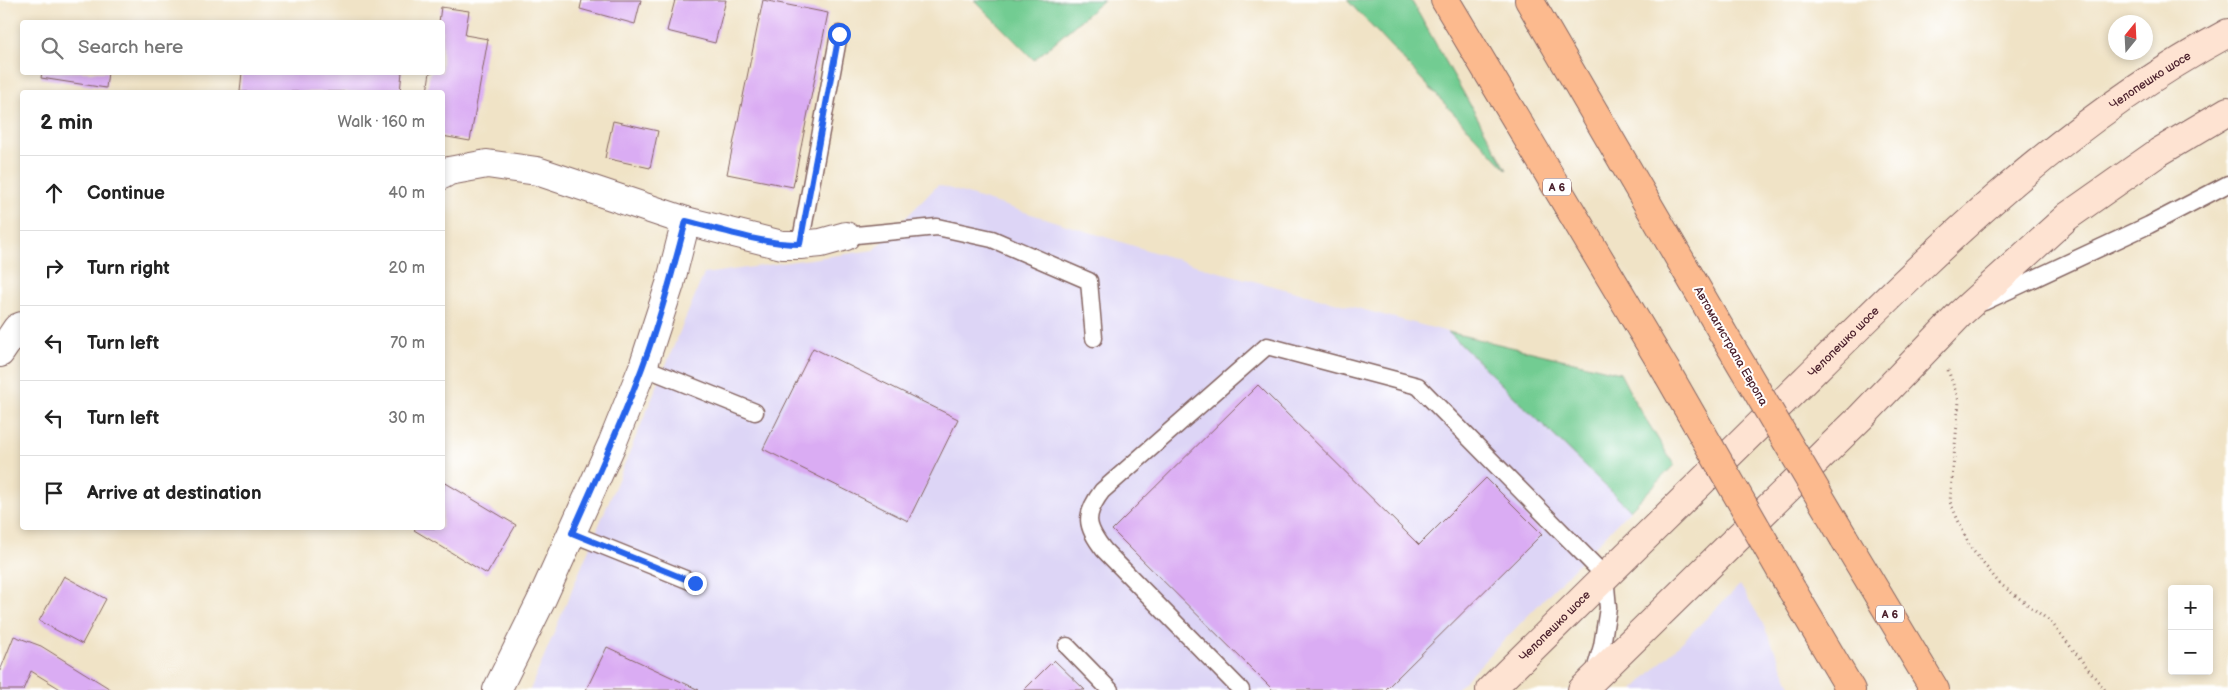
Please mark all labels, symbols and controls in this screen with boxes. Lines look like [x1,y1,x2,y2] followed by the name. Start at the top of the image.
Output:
[2108,15,2153,60] north arrow
[20,20,445,75] search box
[828,23,851,46] route start
[38,34,66,62] icon: search
[78,36,183,59] text: Search here
[2107,48,2194,113] street label: Челопешко шосе
[40,110,93,135] text: 2 min
[337,113,425,132] text: Walk · 160 m
[1543,178,1571,196] road number: A 6
[40,179,68,207] icon: ahead
[87,182,165,205] text: Continue
[388,184,425,203] text: 40 m
[40,254,68,282] icon: right
[87,257,170,280] text: Turn right
[389,259,425,278] text: 20 m
[1690,283,1771,409] street label: Автомагистрала Европа
[1805,304,1883,381] street label: Челопешко шосе
[40,329,68,357] icon: left
[87,332,159,355] text: Turn left
[390,334,425,353] text: 70 m
[40,404,68,432] icon: left
[87,407,159,430] text: Turn left
[388,409,425,428] text: 30 m
[40,479,68,507] icon: arrive
[87,482,262,505] text: Arrive at destination
[684,572,707,595] route end
[2168,585,2213,675] map controls
[2168,585,2213,630] button: +
[1516,588,1594,665] street label: Челопешко шосе
[1876,606,1904,622] road number: A 6
[2168,630,2213,675] button: −

